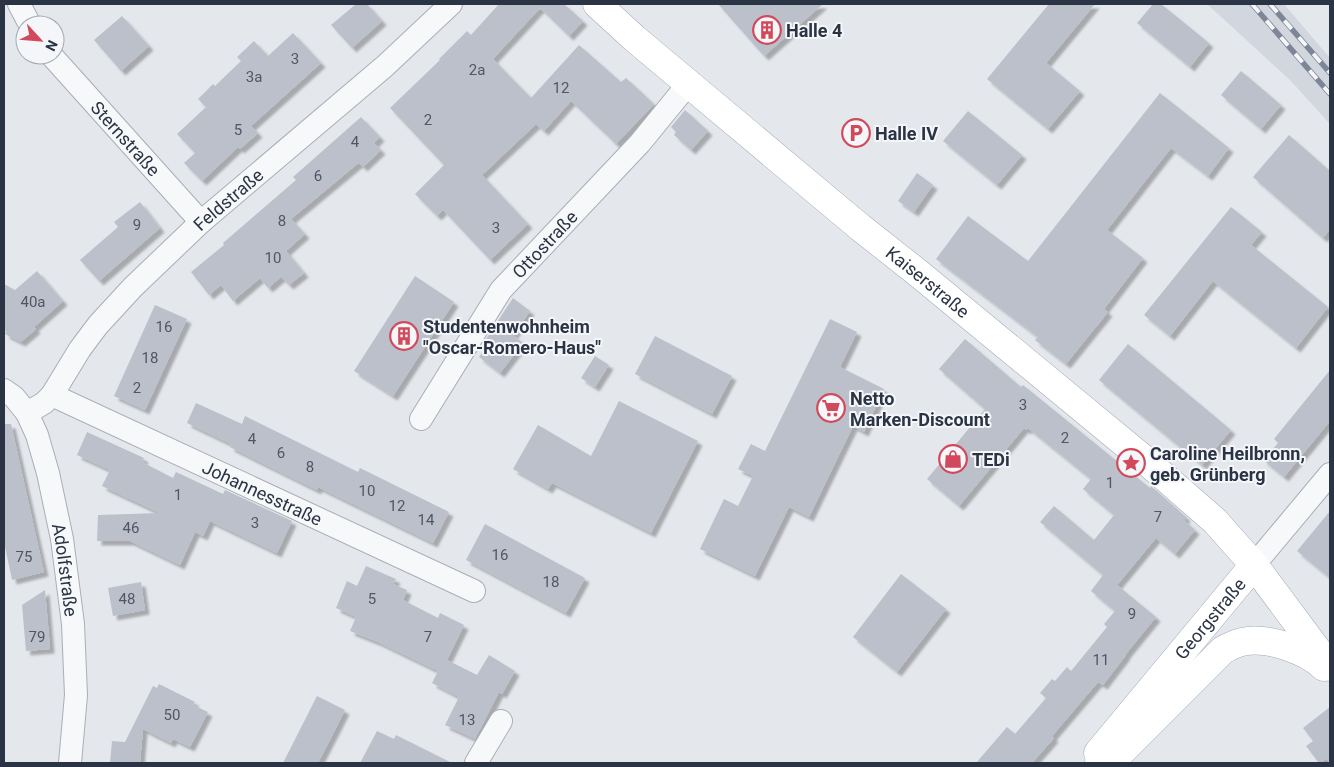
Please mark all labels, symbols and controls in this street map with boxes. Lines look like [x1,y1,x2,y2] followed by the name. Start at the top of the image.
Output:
[15,15,65,65] north arrow
[752,15,782,45] building icon: Halle 4
[786,20,842,41] place label: Halle 4
[42,38,61,54] text: N
[291,50,299,68] house number: 3
[469,61,485,79] house number: 2a
[246,68,262,86] house number: 3a
[553,79,569,97] house number: 12
[87,97,165,180] street label: Sternstraße
[424,111,432,129] house number: 2
[841,118,871,148] parking icon: Halle IV
[234,121,242,139] house number: 5
[875,123,938,144] place label: Halle IV
[351,133,360,151] house number: 4
[189,164,267,234] street label: Feldstraße
[314,167,322,185] house number: 6
[508,206,581,282] street label: Ottostraße
[278,212,286,230] house number: 8
[133,216,141,234] house number: 9
[492,219,500,237] house number: 3
[882,241,974,322] street label: Kaiserstraße
[265,249,281,267] house number: 10
[20,293,46,311] house number: 40a
[423,316,601,358] place label: Studentenwohnheim "Oscar-Romero-Haus"
[156,318,172,336] house number: 16
[389,321,419,351] building icon: Studentenwohnheim "Oscar-Romero-Haus"
[142,349,158,367] house number: 18
[133,379,141,397] house number: 2
[850,388,990,430] place label: Netto Marken-Discount
[816,393,846,423] supermarket icon: Netto Marken-Discount
[1019,396,1027,414] house number: 3
[1061,429,1069,447] house number: 2
[248,430,257,448] house number: 4
[1150,443,1305,485] place label: Caroline Heilbronn, geb. Grünberg
[277,444,285,462] house number: 6
[938,444,968,474] shop icon: TEDi
[1116,448,1146,478] place icon: Caroline Heilbronn, geb. Grünberg
[972,449,1010,470] place label: TEDi
[199,456,326,530] street label: Johannesstraße
[306,458,314,476] house number: 8
[1106,474,1114,492] house number: 1
[359,482,375,500] house number: 10
[174,486,182,504] house number: 1
[389,497,405,515] house number: 12
[1154,508,1162,526] house number: 7
[418,511,435,529] house number: 14
[251,514,259,532] house number: 3
[123,519,139,537] house number: 46
[48,521,82,618] street label: Adolfstraße
[492,546,508,564] house number: 16
[16,548,32,566] house number: 75
[543,573,559,591] house number: 18
[1170,573,1249,663] street label: Georgstraße
[119,590,135,608] house number: 48
[368,590,376,608] house number: 5
[1128,605,1136,623] house number: 9
[29,628,45,646] house number: 79
[424,628,432,646] house number: 7
[1093,651,1109,669] house number: 11
[164,706,180,724] house number: 50
[459,711,475,729] house number: 13

